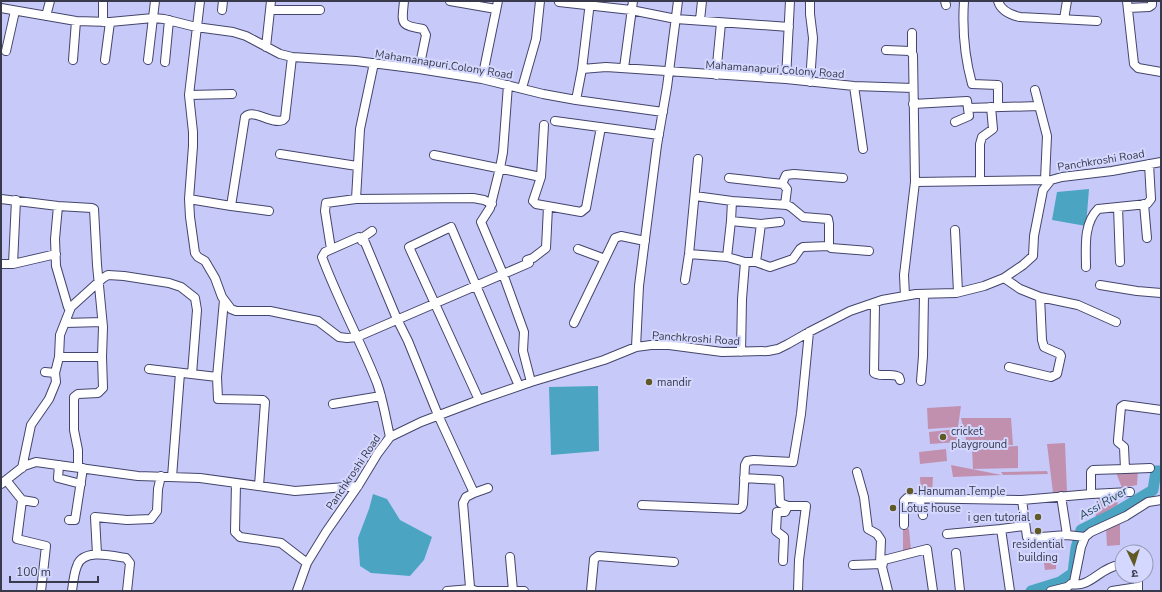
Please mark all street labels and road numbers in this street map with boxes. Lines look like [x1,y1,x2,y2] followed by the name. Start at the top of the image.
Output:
[374,46,514,83] street label: Mahamanapuri Colony Road
[705,57,845,82] street label: Mahamanapuri Colony Road
[1056,146,1146,175] street label: Panchkroshi Road
[651,328,740,349] street label: Panchkroshi Road
[323,432,384,513] street label: Panchkroshi Road

